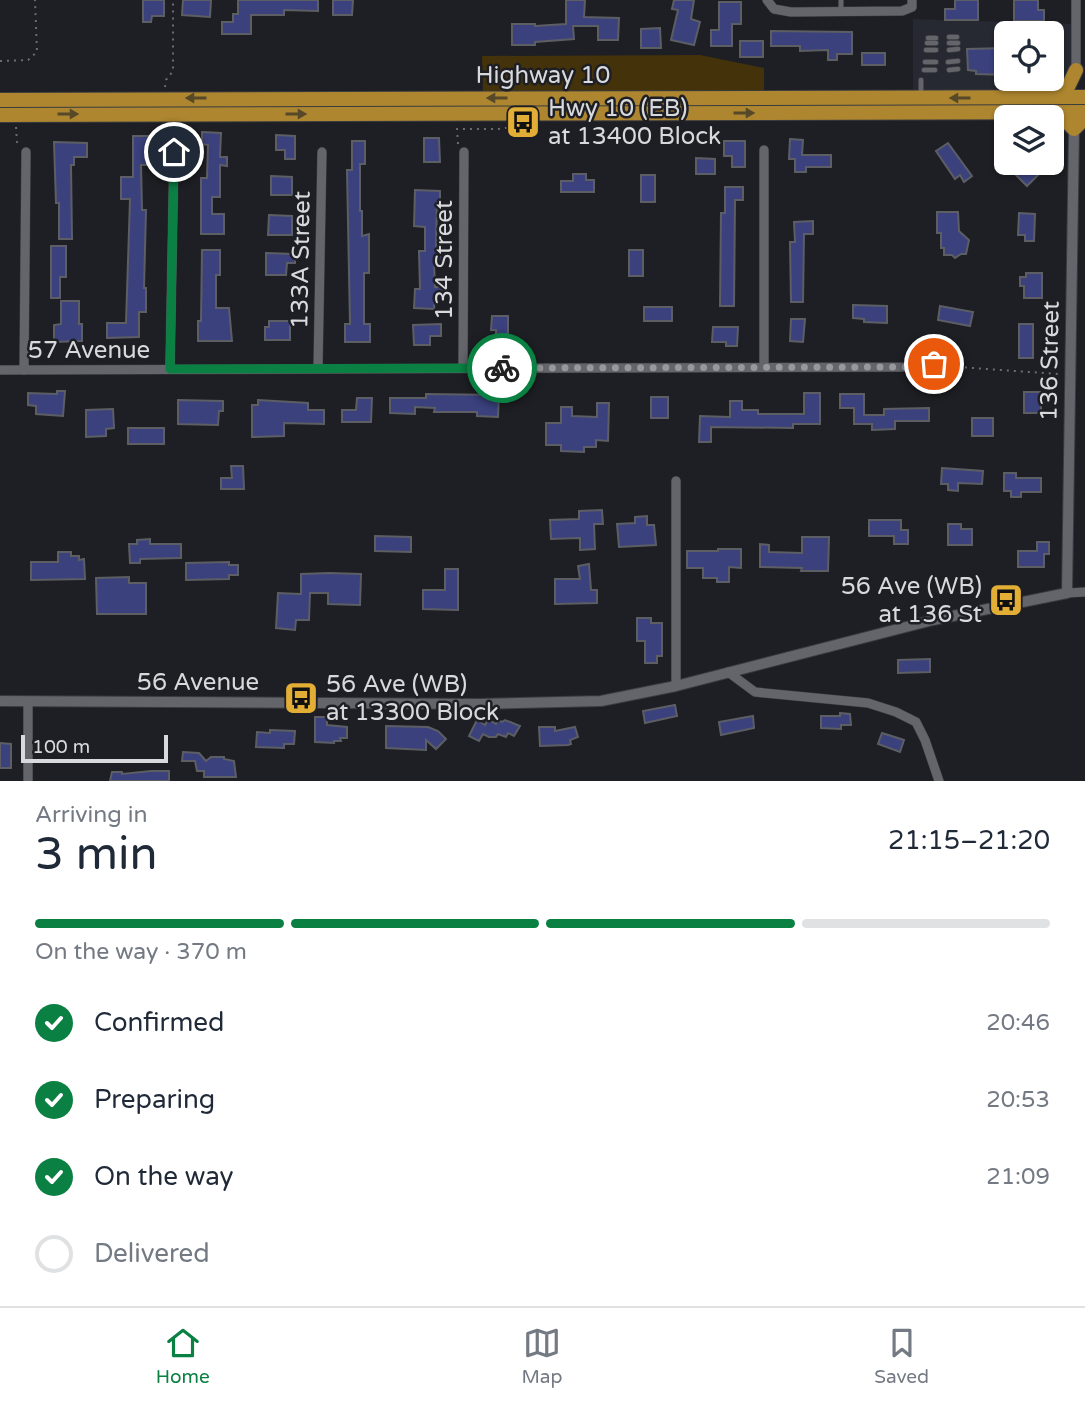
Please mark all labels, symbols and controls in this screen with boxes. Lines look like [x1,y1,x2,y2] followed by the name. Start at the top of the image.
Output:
[994,21,1064,175] map controls
[994,21,1064,91] button: locate
[476,61,610,90] street label: Highway 10
[185,92,207,104] one-way arrow
[486,92,508,104] one-way arrow
[949,92,971,104] one-way arrow
[548,94,721,151] place label: Hwy 10 (EB) at 13400 Block
[504,103,542,141] bus stop icon: Hwy 10 (EB) at 13400 Block
[994,105,1064,175] button: layers
[733,107,755,119] one-way arrow
[285,108,307,120] one-way arrow
[57,109,79,120] one-way arrow
[144,122,204,182] pin
[155,133,193,171] icon: home
[285,191,317,329] street label: 133A Street
[430,200,459,320] street label: 134 Street
[1034,301,1066,421] street label: 136 Street
[467,333,537,403] courier
[904,334,964,394] pin
[28,336,150,365] street label: 57 Avenue
[915,345,953,383] icon: bag
[483,349,521,387] icon: bike
[841,572,982,629] place label: 56 Ave (WB) at 136 St
[987,581,1025,619] bus stop icon: 56 Ave (WB) at 136 St
[137,668,259,697] street label: 56 Avenue
[326,670,499,727] place label: 56 Ave (WB) at 13300 Block
[282,679,320,717] bus stop icon: 56 Ave (WB) at 13300 Block
[21,732,168,764] scale bar
[32,736,90,758] text: 100 m
[35,801,148,829] text: Arriving in
[888,825,1050,856] text: 21:15–21:20
[35,827,158,882] text: 3 min
[35,938,247,966] text: On the way · 370 m
[35,1004,73,1042] icon: check
[94,1007,224,1038] text: Confirmed
[986,1009,1050,1037] text: 20:46
[35,1081,73,1119] icon: check
[94,1084,215,1115] text: Preparing
[986,1086,1050,1114] text: 20:53
[35,1158,73,1196] icon: check
[94,1161,234,1192] text: On the way
[986,1163,1050,1191] text: 21:09
[94,1238,210,1269] text: Delivered
[156,1324,210,1388] tab: Home
[521,1324,562,1388] tab: Map
[874,1324,929,1388] tab: Saved

